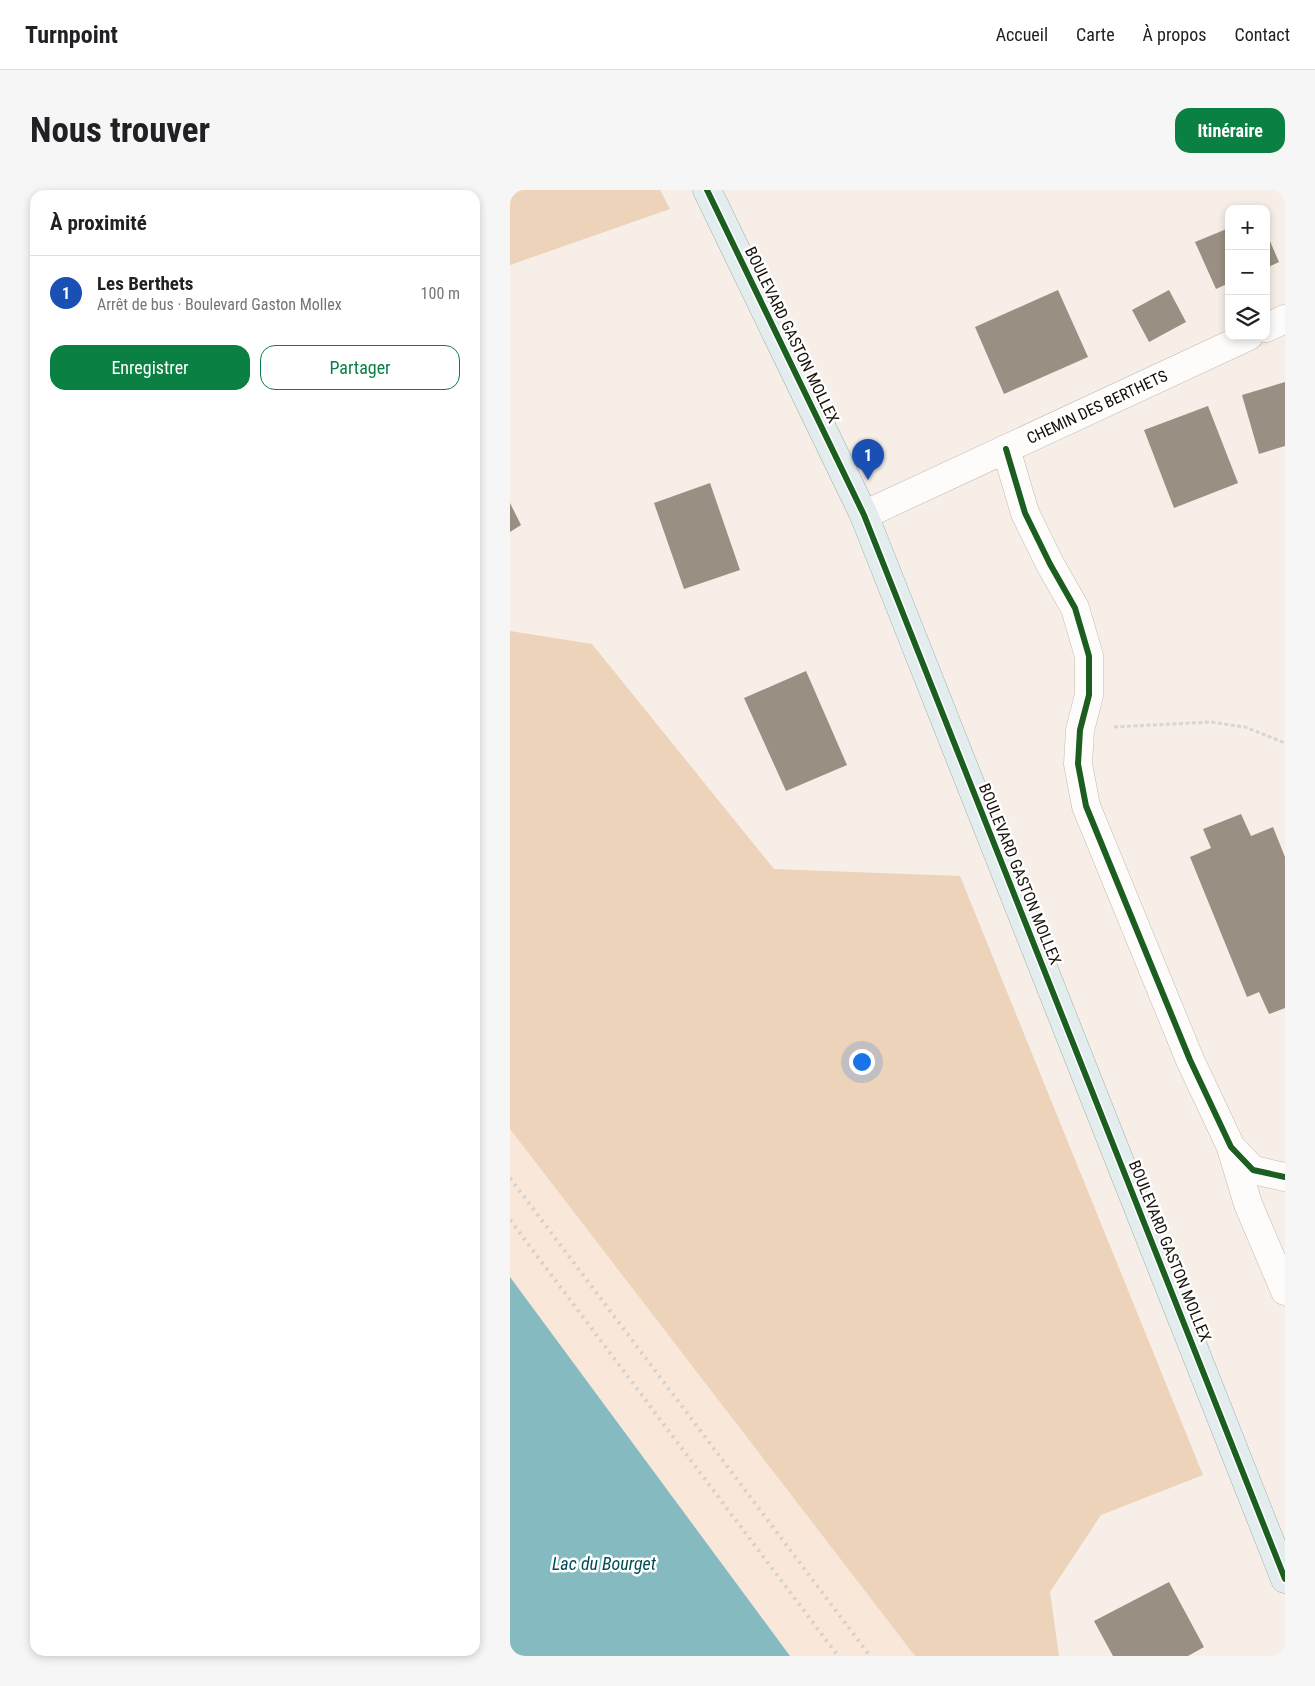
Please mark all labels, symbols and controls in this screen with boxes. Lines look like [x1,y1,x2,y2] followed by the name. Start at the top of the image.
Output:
[25,21,118,49] text: Turnpoint
[996,24,1048,45] text: Accueil
[1076,24,1115,45] text: Carte
[1143,24,1206,45] text: À propos
[1234,24,1290,45] text: Contact
[1175,108,1285,153] button: Itinéraire
[30,110,210,151] text: Nous trouver
[1225,205,1270,340] map controls
[1225,205,1270,250] button: +
[50,211,147,235] text: À proximité
[741,244,843,426] street label: BOULEVARD GASTON MOLLEX
[1225,250,1270,295] button: −
[97,272,193,295] text: Les Berthets
[62,284,70,303] text: 1
[421,284,460,303] text: 100 m
[97,295,342,314] text: Arrêt de bus · Boulevard Gaston Mollex
[1225,295,1270,340] button: layers
[50,345,250,390] button: Enregistrer
[260,345,460,390] button: Partager
[1024,366,1170,448] street label: CHEMIN DES BERTHETS
[852,439,884,480] pin: 1
[975,781,1065,968] street label: BOULEVARD GASTON MOLLEX
[849,1049,875,1075] your location
[1125,1158,1215,1345] street label: BOULEVARD GASTON MOLLEX
[552,1553,657,1574] water label: Lac du Bourget

